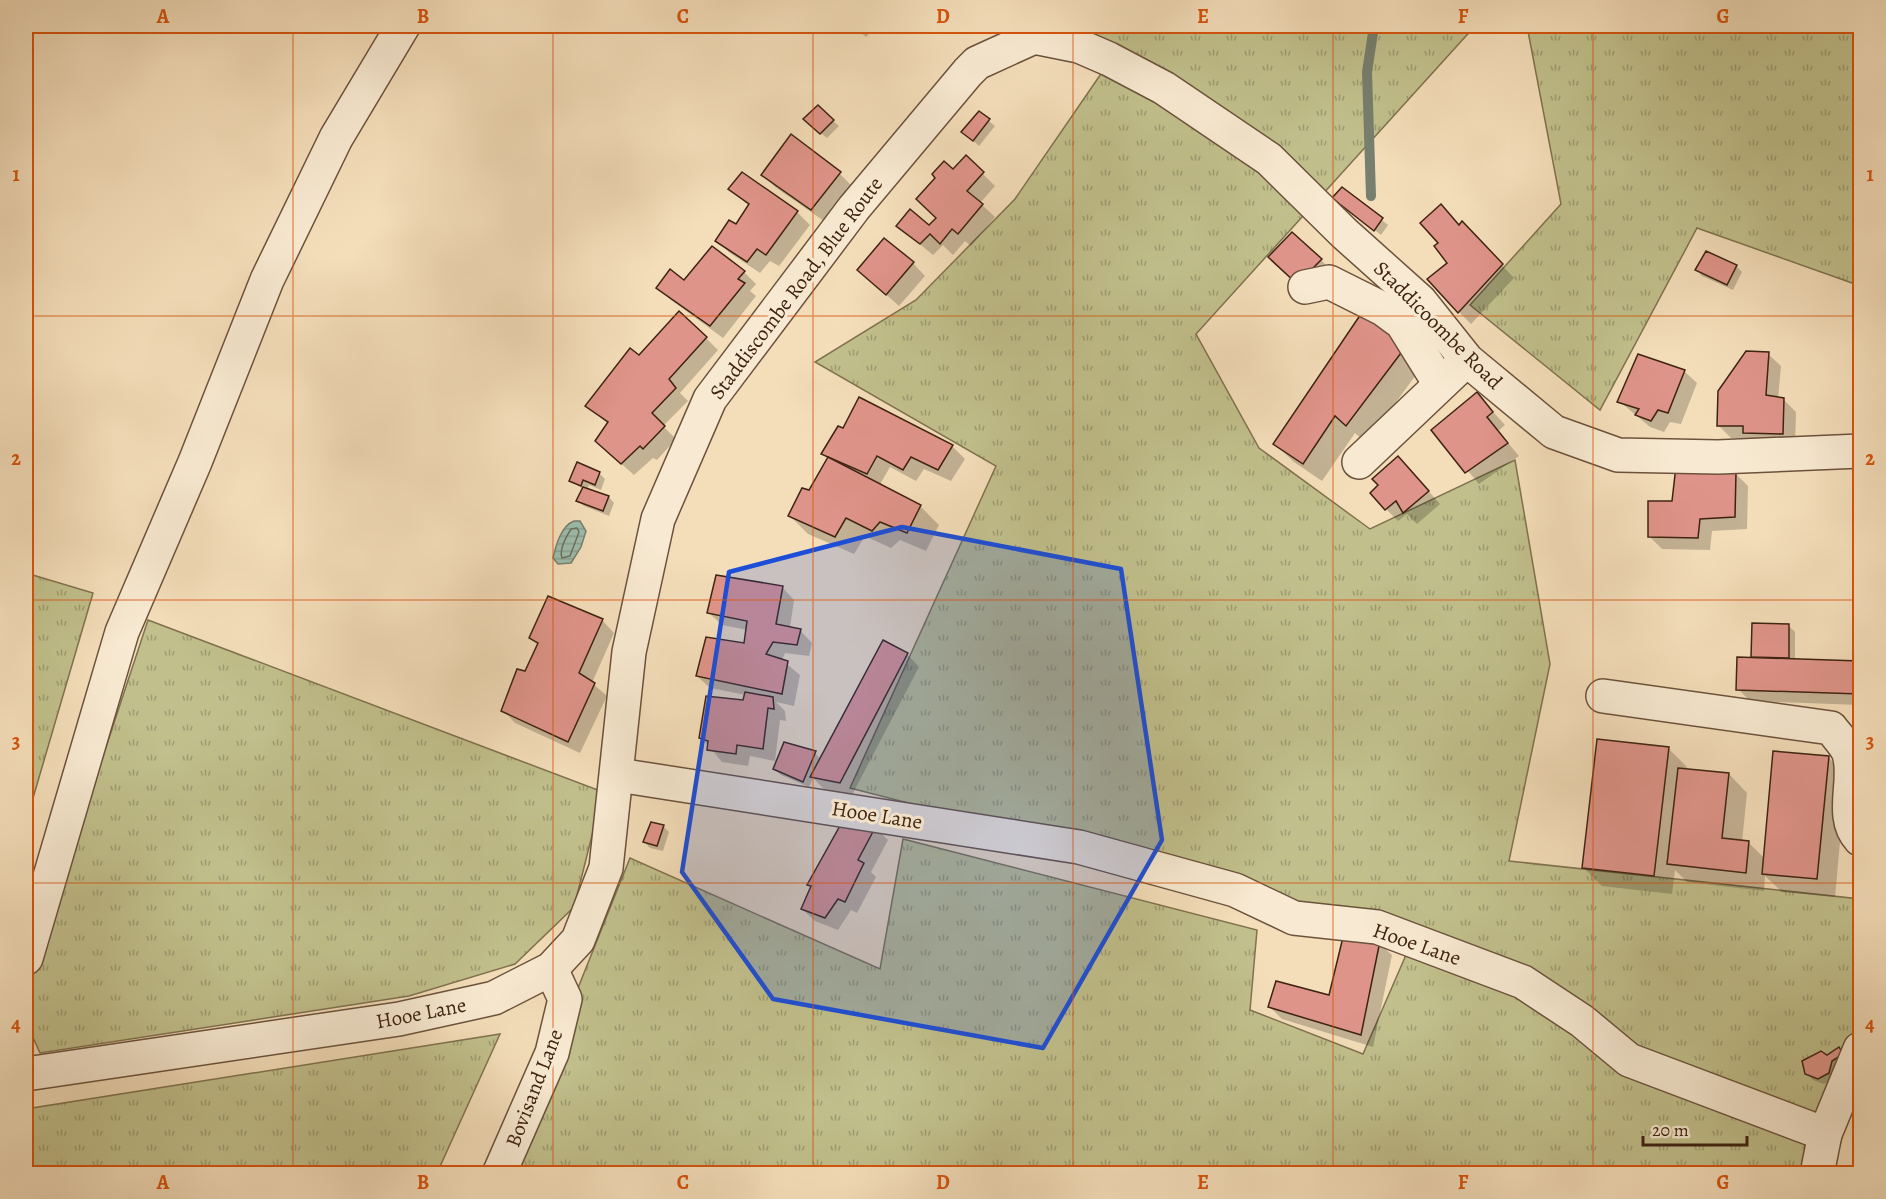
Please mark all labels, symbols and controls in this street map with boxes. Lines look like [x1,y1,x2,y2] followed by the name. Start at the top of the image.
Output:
[156,3,170,30] text: A
[417,3,429,30] text: B
[677,3,689,30] text: C
[936,3,950,30] text: D
[1197,3,1209,30] text: E
[1458,3,1469,30] text: F
[1716,3,1730,30] text: G
[12,161,20,188] text: 1
[1866,161,1874,188] text: 1
[703,171,889,405] street label: Staddiscombe Road, Blue Route
[1368,255,1509,396] street label: Staddicoombe Road
[11,445,21,472] text: 2
[1865,445,1875,472] text: 2
[12,728,20,755] text: 3
[1866,728,1874,755] text: 3
[830,794,924,836] street label: Hooe Lane
[1369,916,1465,972] street label: Hooe Lane
[374,991,468,1035] street label: Hooe Lane
[11,1011,21,1038] text: 4
[1865,1011,1875,1038] text: 4
[499,1025,569,1151] street label: Bovisand Lane
[1643,1109,1746,1147] scale bar
[1652,1118,1689,1142] text: 20 m
[156,1169,170,1196] text: A
[417,1169,429,1196] text: B
[677,1169,689,1196] text: C
[936,1169,950,1196] text: D
[1197,1169,1209,1196] text: E
[1458,1169,1469,1196] text: F
[1716,1169,1730,1196] text: G

